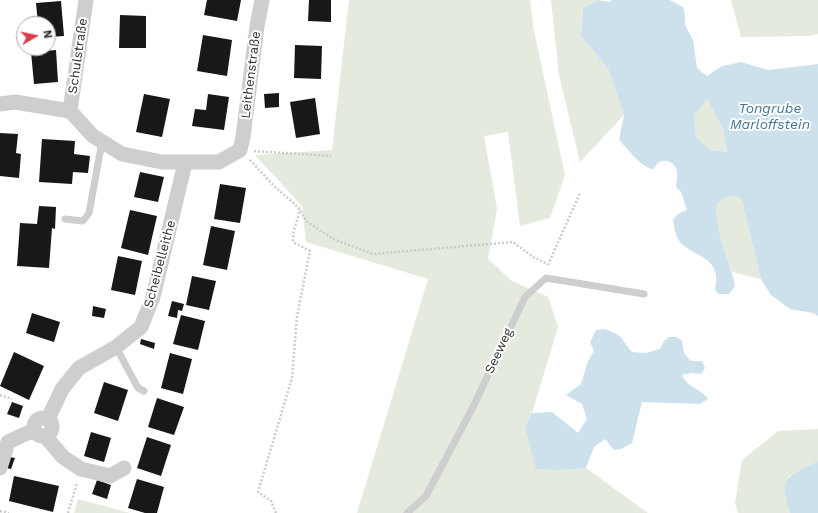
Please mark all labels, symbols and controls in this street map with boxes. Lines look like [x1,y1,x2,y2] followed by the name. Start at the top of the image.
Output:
[16,16,56,56] north arrow
[65,17,91,95] street label: Schulstraße
[40,29,54,39] text: N
[238,30,264,120] street label: Leithenstraße
[730,101,810,134] water label: Tongrube Marloffstein
[141,218,179,310] street label: Scheibelleithe
[482,326,516,376] street label: Seeweg

